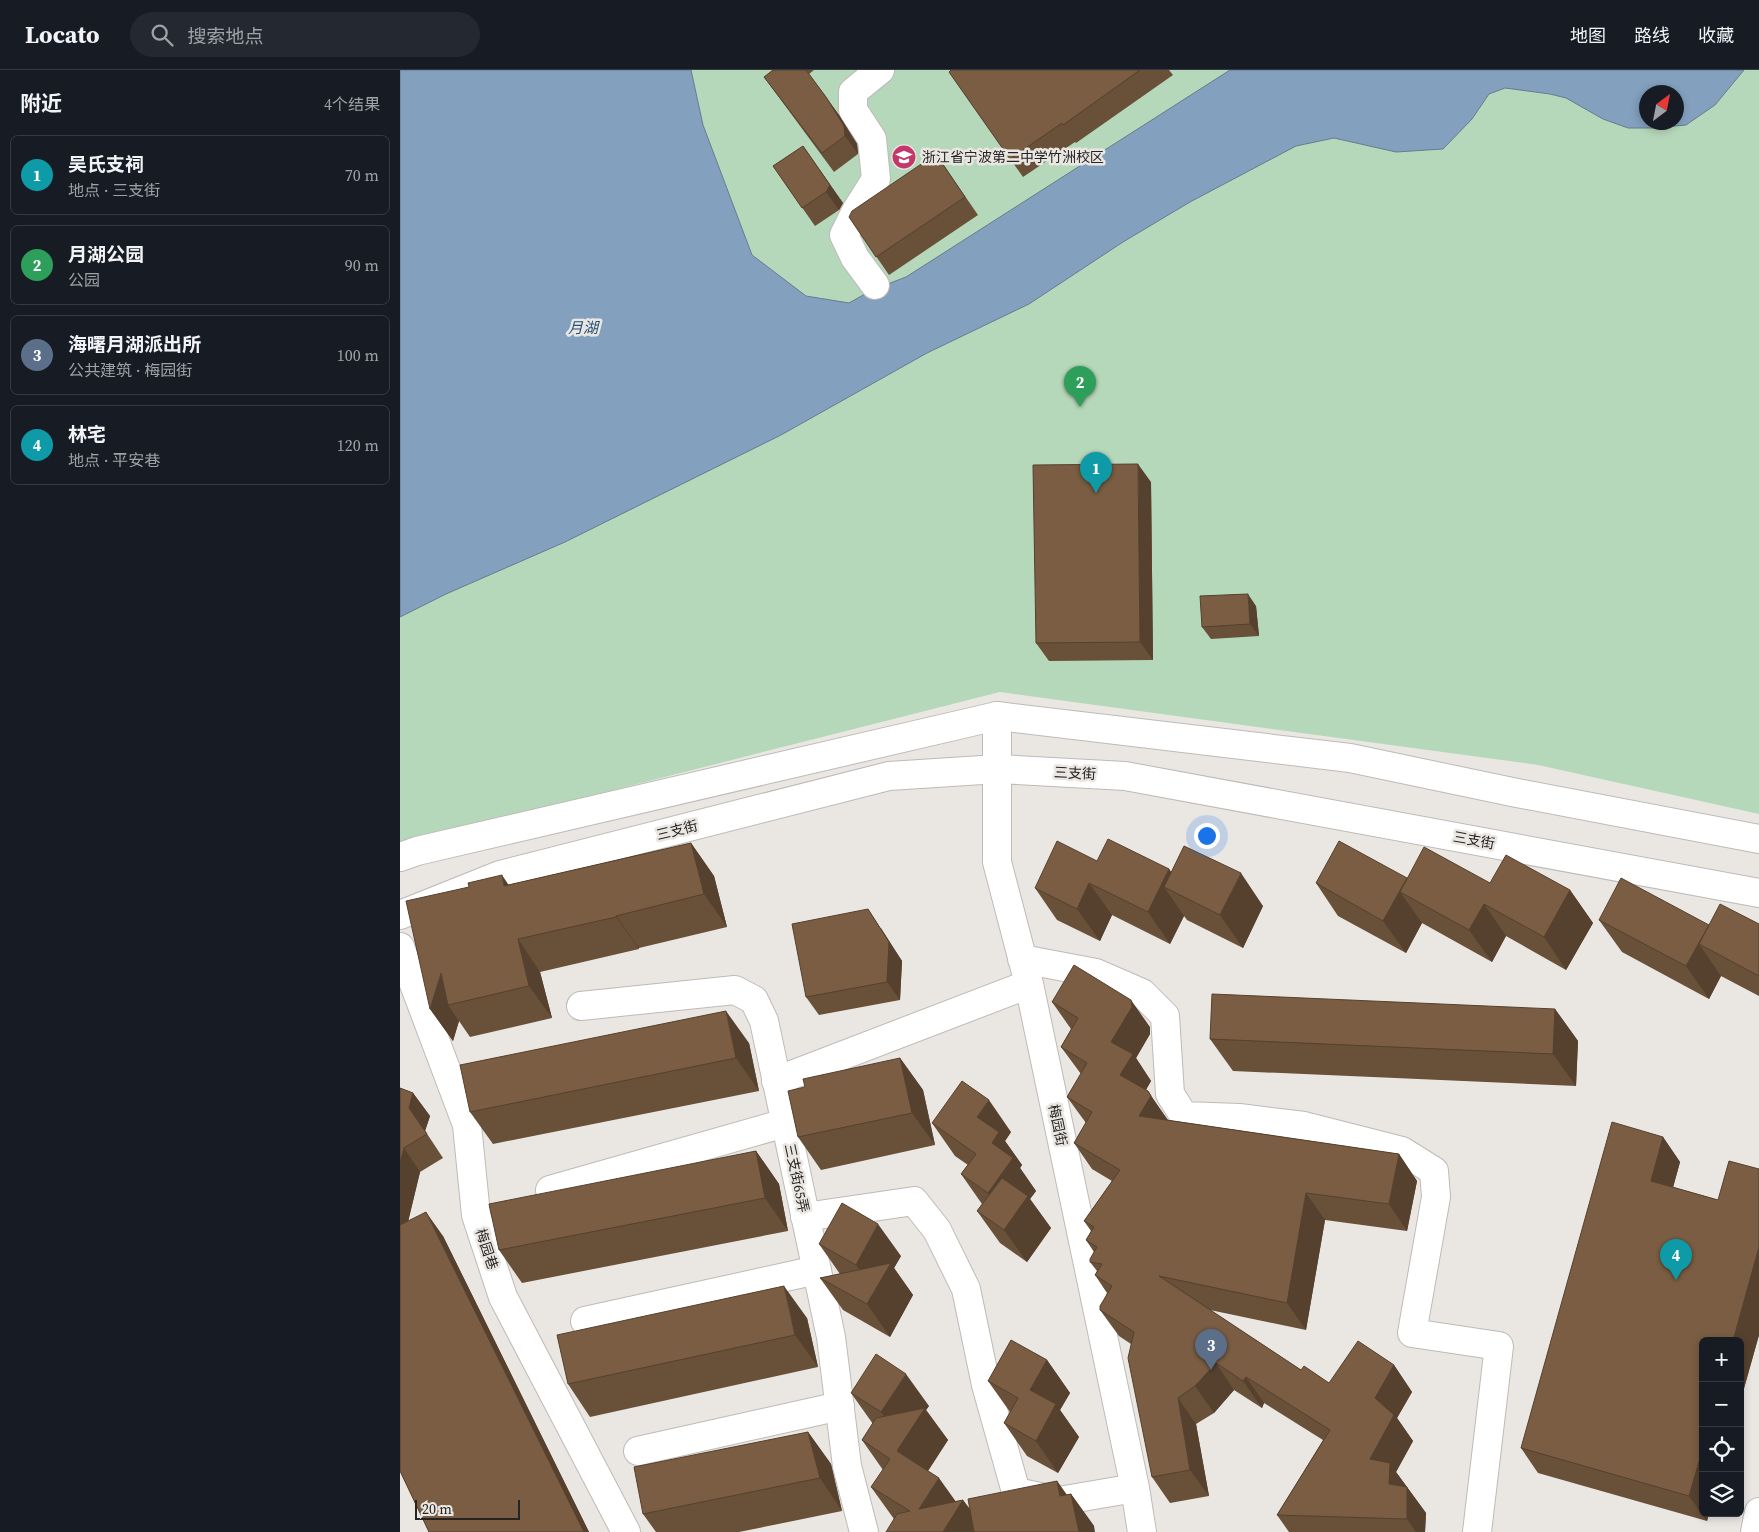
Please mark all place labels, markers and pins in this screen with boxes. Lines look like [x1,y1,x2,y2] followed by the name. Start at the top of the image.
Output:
[891,144,917,170] school or university icon: 浙江省宁波第二中学竹洲校区
[922,147,1104,167] place label: 浙江省宁波第二中学竹洲校区
[1064,366,1096,407] pin: 2
[1080,452,1112,493] pin: 1
[1660,1239,1692,1280] pin: 4
[1195,1329,1227,1370] pin: 3

